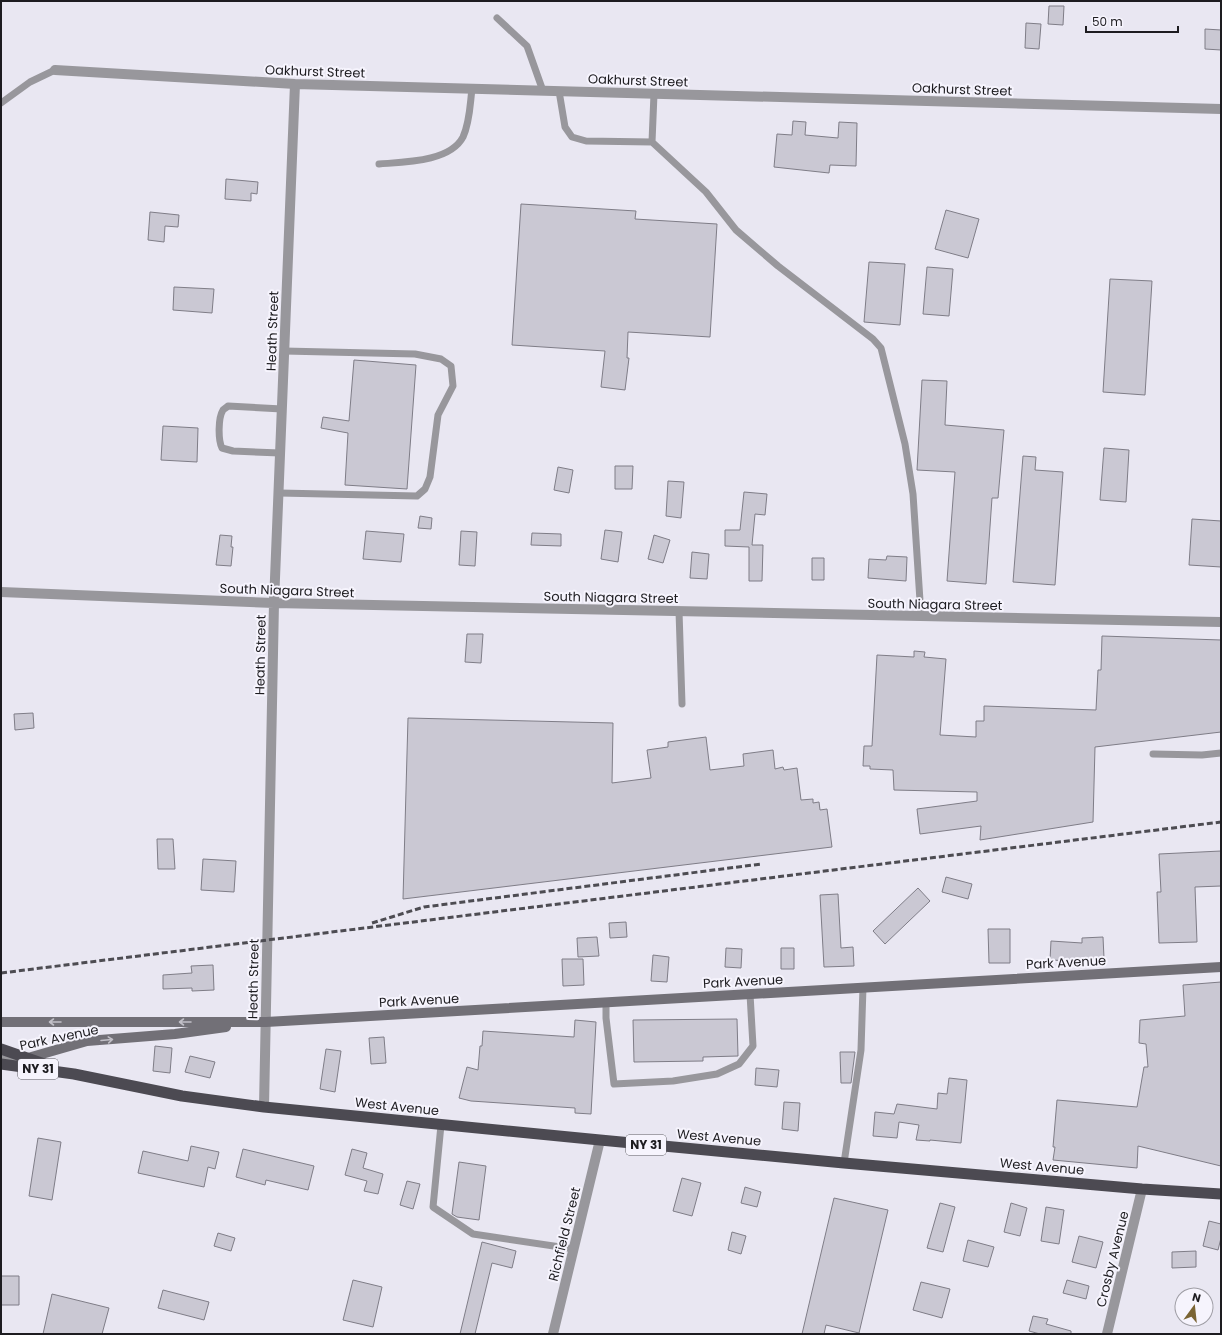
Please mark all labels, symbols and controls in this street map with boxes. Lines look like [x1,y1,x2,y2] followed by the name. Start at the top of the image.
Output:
[1086,8,1178,34] scale bar
[1092,13,1123,30] text: 50 m
[265,60,366,83] street label: Oakhurst Street
[588,69,689,92] street label: Oakhurst Street
[912,78,1013,101] street label: Oakhurst Street
[262,290,283,372] street label: Heath Street
[219,579,355,602] street label: South Niagara Street
[543,587,679,608] street label: South Niagara Street
[867,594,1003,615] street label: South Niagara Street
[250,614,271,695] street label: Heath Street
[243,938,264,1019] street label: Heath Street
[1026,951,1107,974] street label: Park Avenue
[703,970,784,993] street label: Park Avenue
[379,989,460,1012] street label: Park Avenue
[49,1018,62,1026] one-way arrow
[179,1018,192,1026] one-way arrow
[18,1020,100,1055] street label: Park Avenue
[100,1036,113,1043] one-way arrow
[18,1059,58,1079] road number: NY 31
[354,1093,440,1120] street label: West Avenue
[676,1124,762,1151] street label: West Avenue
[626,1135,666,1155] road number: NY 31
[999,1153,1085,1180] street label: West Avenue
[544,1185,585,1283] street label: Richfield Street
[1091,1209,1134,1309] street label: Crosby Avenue
[1174,1287,1214,1327] north arrow
[1191,1289,1203,1306] text: N

